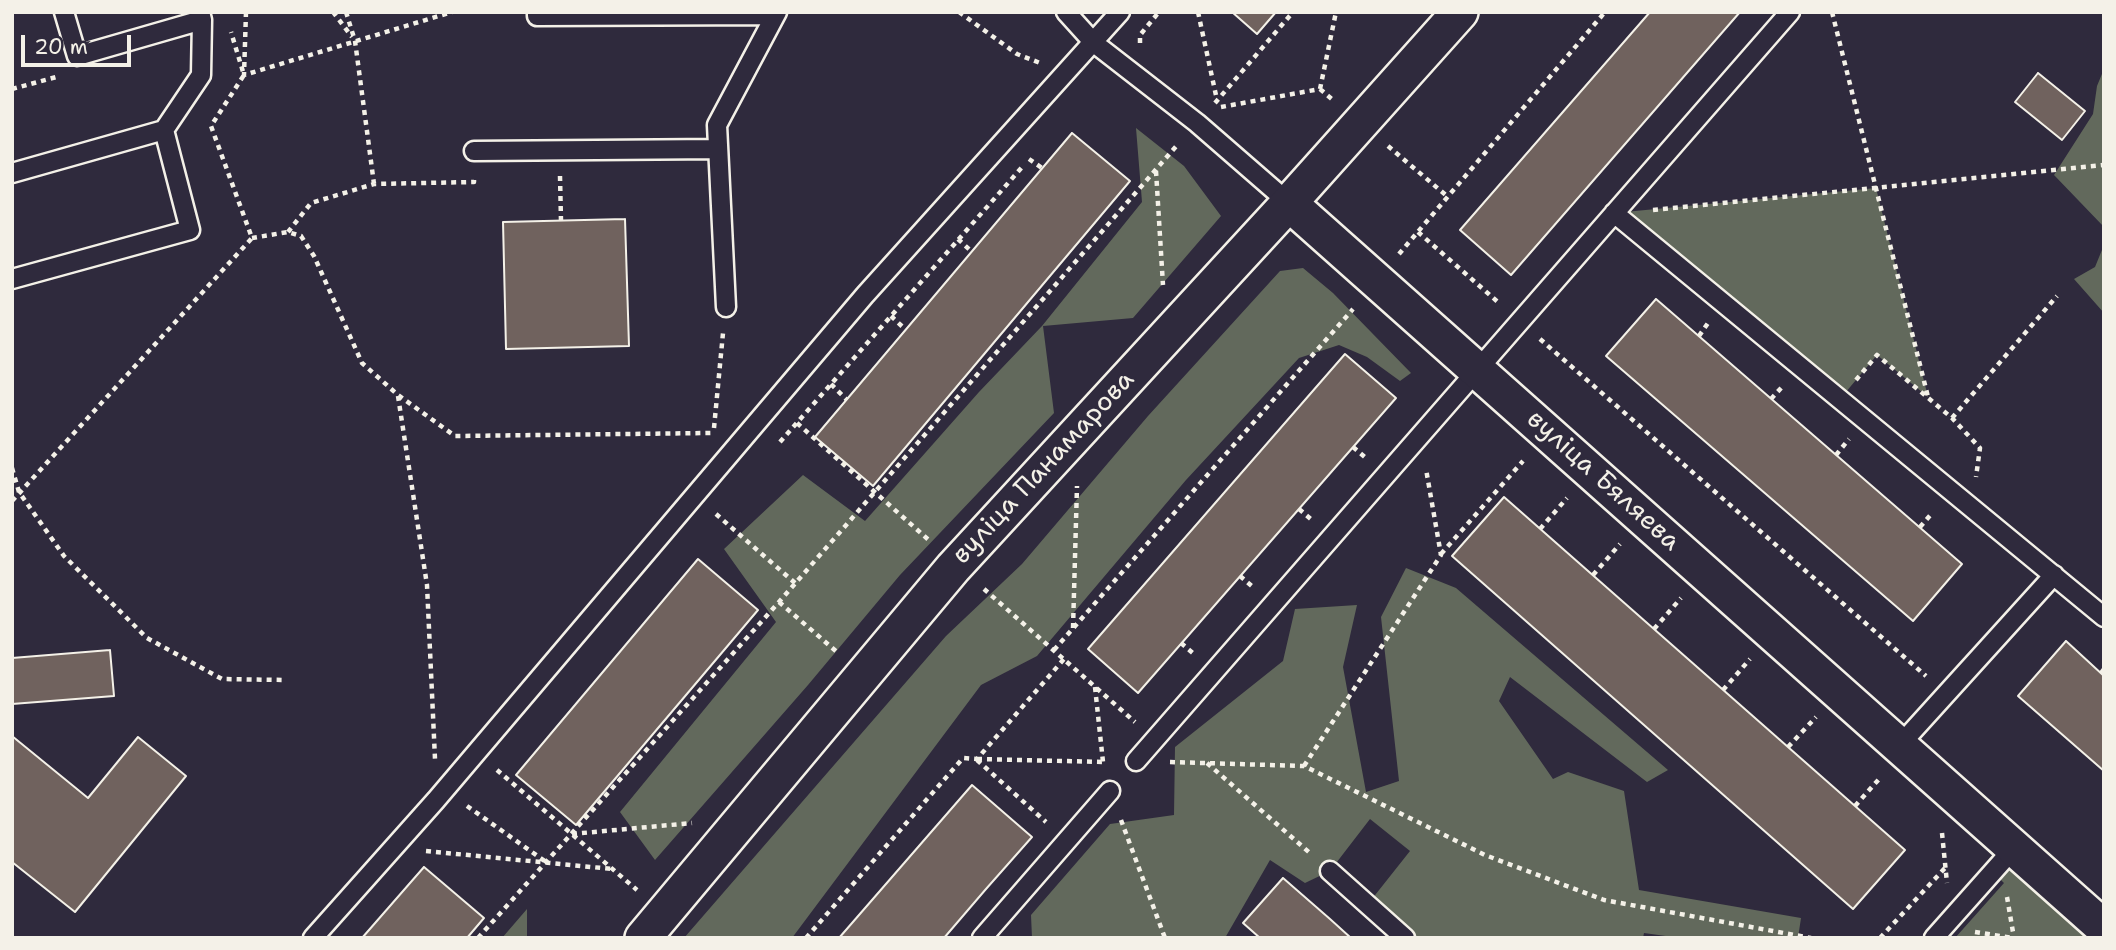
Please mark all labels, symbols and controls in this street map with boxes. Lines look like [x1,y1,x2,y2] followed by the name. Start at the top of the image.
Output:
[24,21,135,65] scale bar
[34,33,88,61] text: 20 m
[946,365,1142,571] street label: вуліца Панамарова
[1520,404,1686,558] street label: вуліца Бяляева

